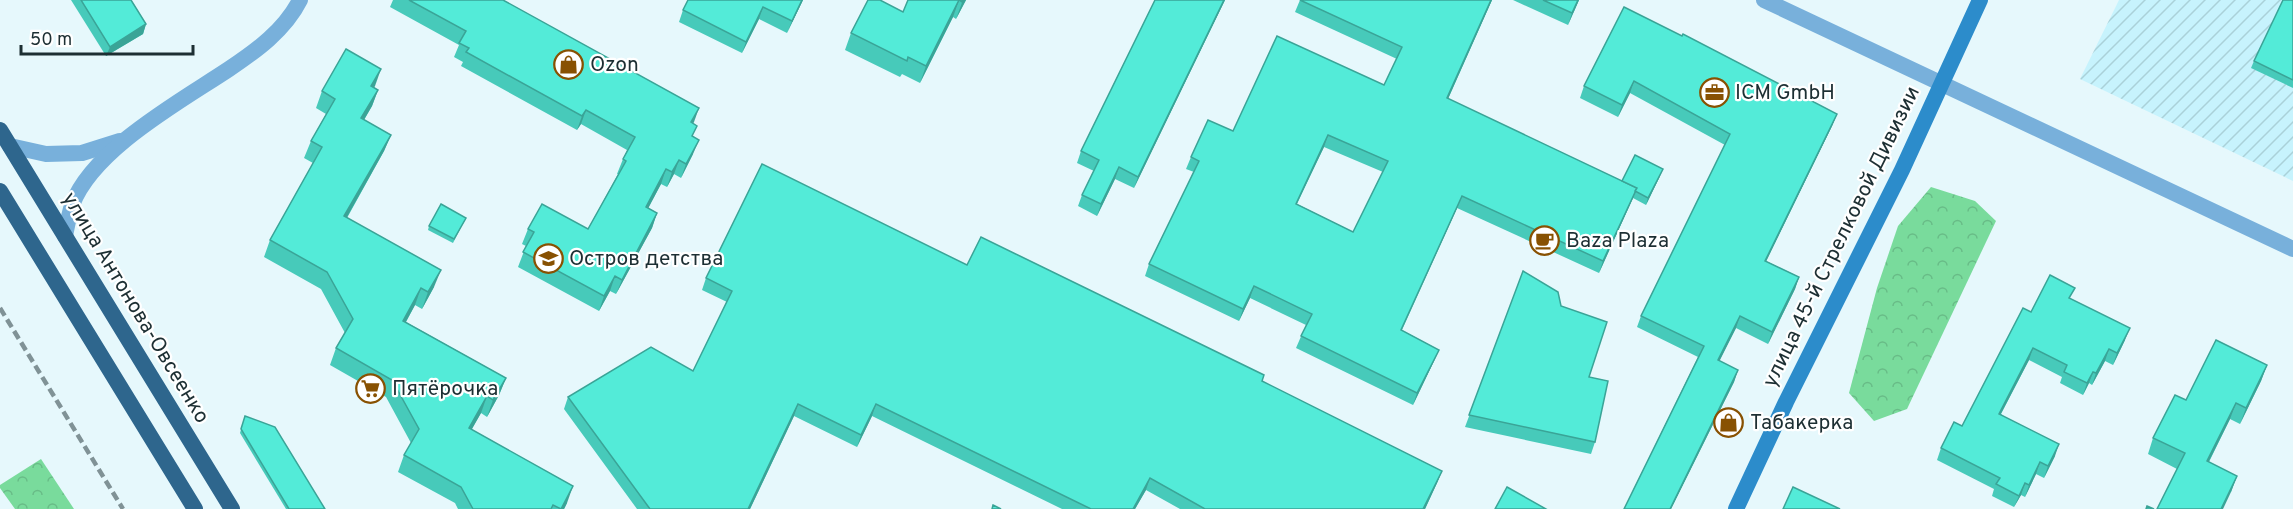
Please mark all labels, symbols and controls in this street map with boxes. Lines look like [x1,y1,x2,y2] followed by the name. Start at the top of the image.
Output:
[21,18,194,56] scale bar
[30,29,72,52] text: 50 m
[553,49,585,81] shop icon: Ozon
[590,52,639,79] place label: Ozon
[1698,77,1730,109] office icon: ICM GmbH
[1735,80,1835,107] place label: ICM GmbH
[1757,82,1927,392] street label: улица 45-й Стрелковой Дивизии
[55,187,215,429] street label: улица Антонова-Овсеенко
[1529,225,1561,257] cafe icon: Baza Plaza
[1566,228,1669,255] place label: Baza Plaza
[532,243,564,275] school or university icon: Остров детства
[569,246,723,273] place label: Остров детства
[355,373,387,405] supermarket icon: Пятёрочка
[392,376,498,403] place label: Пятёрочка
[1713,407,1745,439] shop icon: Табакерка
[1750,410,1853,437] place label: Табакерка

